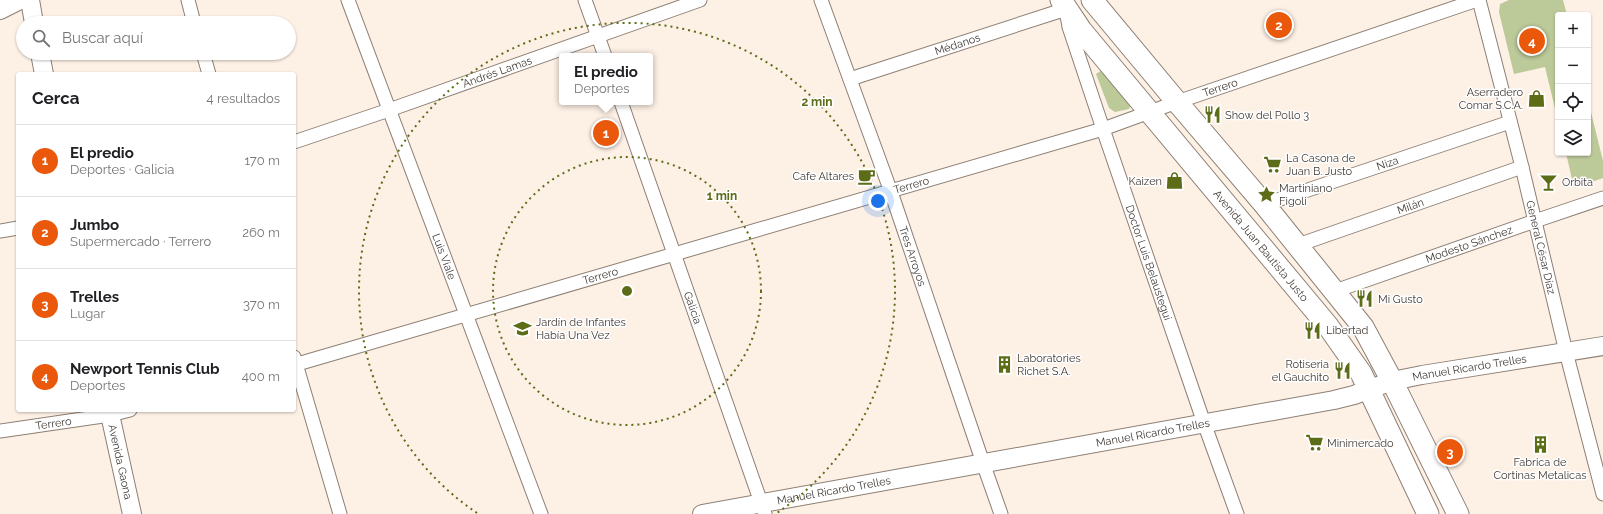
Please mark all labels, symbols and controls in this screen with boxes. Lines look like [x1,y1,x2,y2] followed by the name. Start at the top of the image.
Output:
[1266,10,1292,40] pin: 2
[1555,12,1591,156] map controls
[1555,12,1591,48] button: +
[16,16,296,60] search box
[1519,26,1545,56] pin: 4
[30,27,52,49] icon: search
[62,29,143,47] text: Buscar aquí
[933,31,982,58] street label: Médanos
[1555,48,1591,84] button: −
[461,53,534,90] street label: Andrés Lamas
[559,53,653,105] popup
[574,63,638,81] text: El predio
[1201,75,1240,99] street label: Terrero
[574,81,630,96] text: Deportes
[1555,84,1591,120] button: locate
[1459,86,1523,112] place label: Aserradero Comar S.C.A.
[32,88,80,108] text: Cerca
[1526,88,1546,108] shop icon: Aserradero Comar S.C.A.
[207,91,280,106] text: 4 resultados
[801,95,833,109] text: 2 min
[1202,105,1222,125] restaurant icon: Show del Pollo 3
[1225,109,1309,122] place label: Show del Pollo 3
[593,118,619,148] pin: 1
[1555,120,1591,156] button: layers
[70,144,134,162] text: El predio
[1286,152,1356,178] place label: La Casona de Juan B. Justo
[42,153,48,168] text: 1
[244,153,280,168] text: 170 m
[1263,154,1283,174] supermarket icon: La Casona de Juan B. Justo
[1375,154,1400,173] street label: Niza
[70,162,174,177] text: Deportes · Galicia
[857,166,877,186] cafe icon: Cafe Altares
[793,170,854,183] place label: Cafe Altares
[1165,171,1185,191] shop icon: Kaizen
[1539,172,1559,192] bar icon: Orbita
[892,173,931,196] street label: Terrero
[1128,175,1162,188] place label: Kaizen
[1562,176,1593,189] place label: Orbita
[1279,182,1333,208] place label: Martiniano Figoli
[1256,184,1276,204] place icon: Martiniano Figoli
[1211,187,1312,304] street label: Avenida Juan Bautista Justo
[707,189,737,203] text: 1 min
[868,191,888,211] your location
[1395,195,1425,217] street label: Milán
[1524,199,1559,296] street label: General César Díaz
[1123,203,1175,322] street label: Doctor Luis Belaustegui
[70,216,119,234] text: Jumbo
[1424,223,1515,265] street label: Modesto Sánchez
[897,224,929,288] street label: Tres Arroyos
[41,225,49,240] text: 2
[242,225,280,240] text: 260 m
[430,232,459,282] street label: Luis Viale
[70,234,211,249] text: Supermercado · Terrero
[581,264,620,287] street label: Terrero
[620,284,634,298] centre of rings
[70,288,119,306] text: Trelles
[1355,289,1375,309] restaurant icon: Mi Gusto
[681,290,705,326] street label: Galicia
[1378,293,1423,306] place label: Mi Gusto
[41,297,49,312] text: 3
[243,297,280,312] text: 370 m
[70,306,105,321] text: Lugar
[536,316,626,342] place label: Jardín de Infantes Había Una Vez
[513,318,533,338] school or university icon: Jardín de Infantes Había Una Vez
[1303,320,1323,340] restaurant icon: Libertad
[1326,324,1369,337] place label: Libertad
[1017,352,1081,378] place label: Laboratories Richet S.A.
[1411,352,1527,383] street label: Manuel Ricardo Trelles
[994,354,1014,374] building icon: Laboratories Richet S.A.
[1272,358,1329,384] place label: Rotiseria el Gauchito
[70,360,220,378] text: Newport Tennis Club
[1332,360,1352,380] restaurant icon: Rotiseria el Gauchito
[41,369,49,384] text: 4
[242,369,280,384] text: 400 m
[70,378,125,393] text: Deportes
[35,414,73,432] street label: Terrero
[1095,416,1211,449] street label: Manuel Ricardo Trelles
[106,423,135,501] street label: Avenida Gaona
[1304,433,1324,453] supermarket icon: Minimercado
[1530,434,1550,454] building icon: Fabrica de Cortinas Metalicas
[1327,437,1394,450] place label: Minimercado
[1437,437,1463,467] pin: 3
[1494,456,1586,482] place label: Fabrica de Cortinas Metalicas
[776,474,892,507] street label: Manuel Ricardo Trelles

